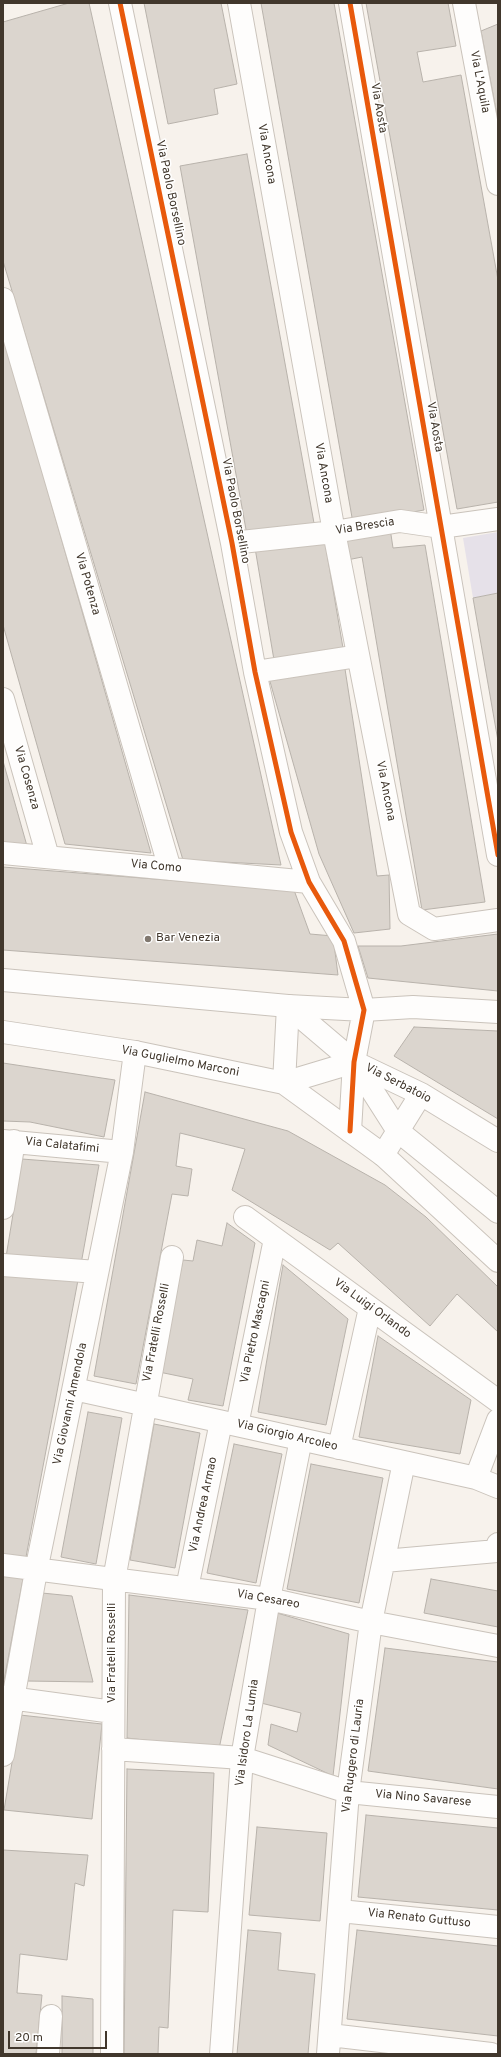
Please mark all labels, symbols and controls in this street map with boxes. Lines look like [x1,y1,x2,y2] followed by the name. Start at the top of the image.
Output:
[466,50,492,114] street label: Via L'Aquila
[366,82,390,134] street label: Via Aosta
[254,123,278,185] street label: Via Ancona
[152,139,188,247] street label: Via Paolo Borsellino
[422,401,446,453] street label: Via Aosta
[311,442,335,504] street label: Via Ancona
[218,457,252,565] street label: Via Paolo Borsellino
[335,515,395,539] street label: Via Brescia
[71,551,103,617] street label: Via Potenza
[10,744,42,812] street label: Via Cosenza
[372,760,398,822] street label: Via Ancona
[130,858,182,876] street label: Via Como
[156,932,220,946] place label: Bar Venezia
[143,934,153,944] marker: Bar Venezia
[120,1043,240,1081] street label: Via Guglielmo Marconi
[363,1061,433,1107] street label: Via Serbatoio
[24,1135,100,1157] street label: Via Calatafimi
[330,1276,414,1342] street label: Via Luigi Orlando
[238,1279,274,1385] street label: Via Pietro Mascagni
[140,1282,174,1384] street label: Via Fratelli Rosselli
[51,1341,91,1467] street label: Via Giovanni Amendola
[235,1417,339,1455] street label: Via Giorgio Arcoleo
[187,1456,221,1554] street label: Via Andrea Armao
[235,1587,301,1613] street label: Via Cesareo
[106,1603,120,1703] street label: Via Fratelli Rosselli
[233,1679,263,1787] street label: Via Isidoro La Lumia
[340,1698,368,1814] street label: Via Ruggero di Lauria
[374,1788,472,1810] street label: Via Nino Savarese
[367,1906,471,1932] street label: Via Renato Guttuso
[10,2023,109,2049] scale bar
[15,2030,43,2046] text: 20 m

